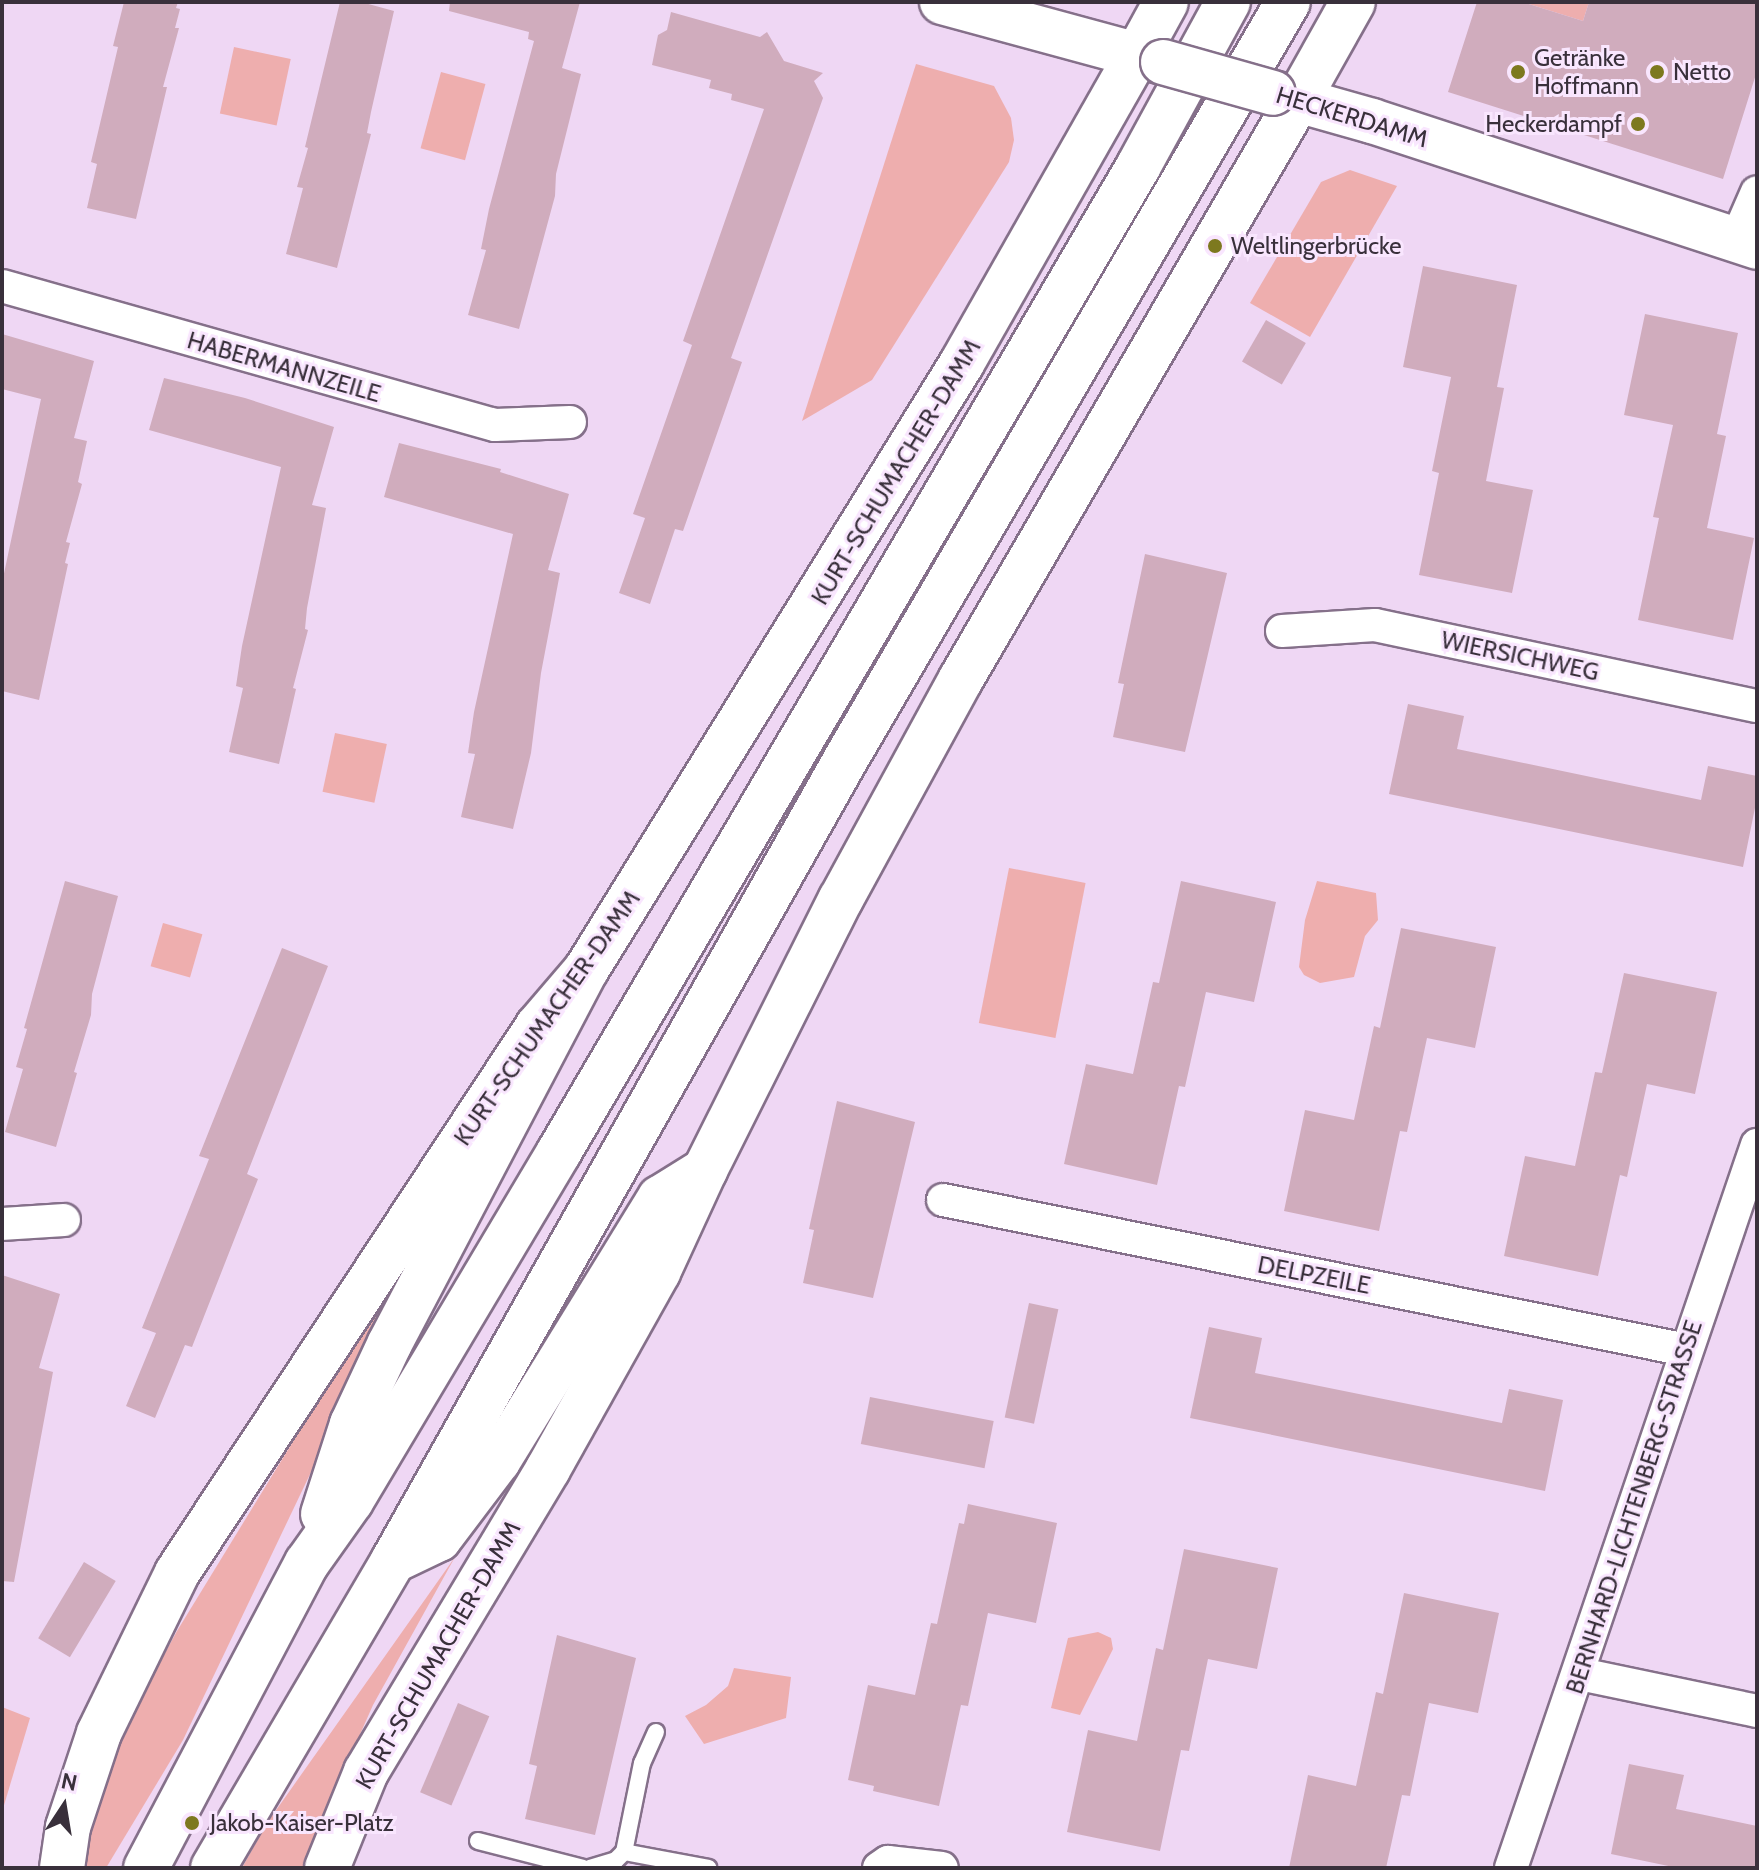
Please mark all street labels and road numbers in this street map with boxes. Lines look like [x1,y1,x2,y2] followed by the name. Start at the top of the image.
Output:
[1273,80,1431,154] street label: HECKERDAMM
[184,326,384,408] street label: HABERMANNZEILE
[805,334,987,610] street label: KURT-SCHUMACHER-DAMM
[1439,625,1601,687] street label: WIERSICHWEG
[448,885,646,1151] street label: KURT-SCHUMACHER-DAMM
[1255,1250,1373,1300] street label: DELPZEILE
[1560,1317,1708,1697] street label: BERNHARD-LICHTENBERG-STRASSE
[349,1516,527,1794] street label: KURT-SCHUMACHER-DAMM

